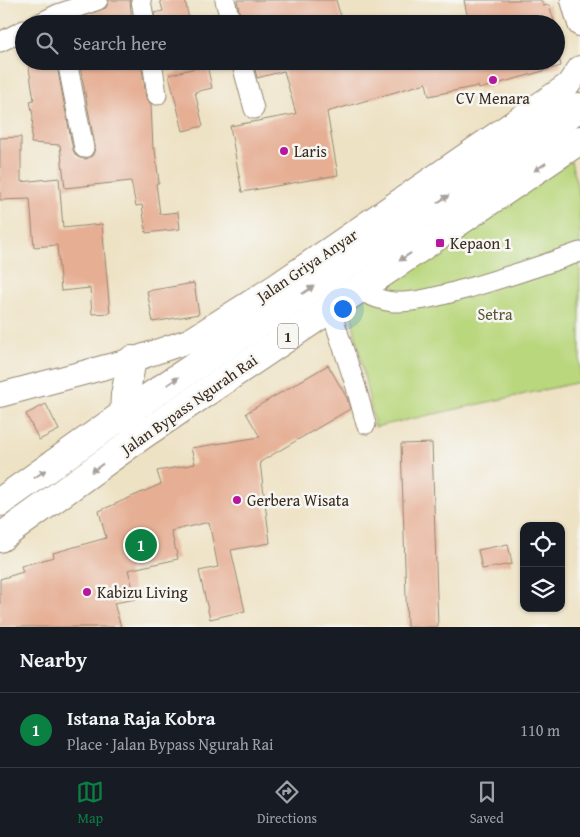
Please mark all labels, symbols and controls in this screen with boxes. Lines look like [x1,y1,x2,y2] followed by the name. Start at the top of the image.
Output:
[15,15,565,70] search box
[33,29,61,57] icon: search
[73,29,167,57] text: Search here
[487,74,499,86] marker: CV Menara
[456,86,530,110] place label: CV Menara
[294,139,327,163] place label: Laris
[278,145,290,157] marker: Laris
[533,162,546,172] one-way arrow
[436,195,450,204] one-way arrow
[250,222,363,309] street label: Jalan Griya Anyar
[450,231,512,255] place label: Kepaon 1
[434,237,446,249] marker: Kepaon 1
[398,252,411,262] one-way arrow
[301,285,315,295] one-way arrow
[330,296,356,322] your location
[478,302,513,326] park label: Setra
[278,324,298,348] road number: 1
[114,348,262,461] street label: Jalan Bypass Ngurah Rai
[166,376,180,386] one-way arrow
[90,463,104,473] one-way arrow
[33,469,47,479] one-way arrow
[247,488,350,512] place label: Gerbera Wisata
[231,494,243,506] marker: Gerbera Wisata
[520,522,565,612] map controls
[520,522,565,567] button: locate
[125,526,157,564] pin: 1
[520,567,565,612] button: layers
[97,580,188,604] place label: Kabizu Living
[81,586,93,598] marker: Kabizu Living
[20,644,87,675] text: Nearby
[67,704,216,732] text: Istana Raja Kobra
[32,718,40,742] text: 1
[520,718,560,742] text: 110 m
[67,732,273,756] text: Place · Jalan Bypass Ngurah Rai
[76,778,104,828] tab: Map
[257,778,317,828] tab: Directions
[470,778,504,828] tab: Saved

